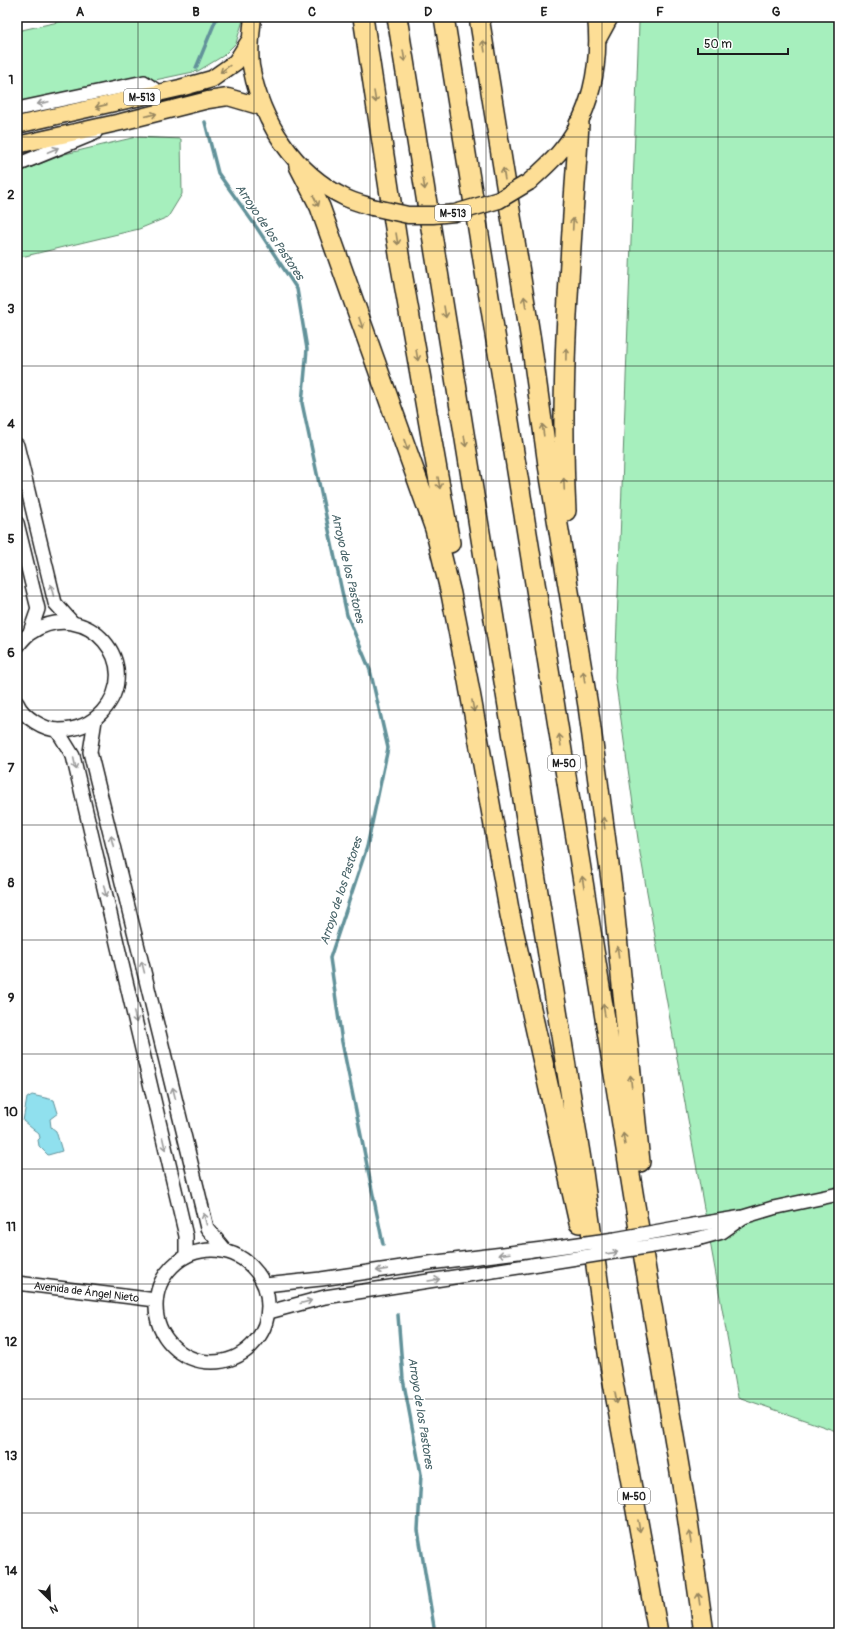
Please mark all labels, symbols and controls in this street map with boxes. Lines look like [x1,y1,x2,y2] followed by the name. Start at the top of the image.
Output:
[76,4,85,20] text: A
[192,4,200,20] text: B
[308,4,316,20] text: C
[424,4,432,20] text: D
[541,4,548,20] text: E
[656,4,664,20] text: F
[772,4,781,20] text: G
[698,30,788,56] scale bar
[704,37,732,52] text: 50 m
[480,40,488,53] one-way arrow
[400,49,408,62] one-way arrow
[220,65,231,73] one-way arrow
[8,72,14,88] text: 1
[124,89,160,105] road number: M-513
[371,90,379,103] one-way arrow
[37,100,50,108] one-way arrow
[95,103,108,111] one-way arrow
[144,110,157,118] one-way arrow
[47,146,59,154] one-way arrow
[500,168,508,181] one-way arrow
[420,177,428,190] one-way arrow
[232,182,308,284] water label: Arroyo de los Pastores
[7,187,15,203] text: 2
[313,194,320,206] one-way arrow
[435,205,471,221] road number: M-513
[569,218,576,231] one-way arrow
[393,232,401,245] one-way arrow
[521,296,529,309] one-way arrow
[7,301,15,317] text: 3
[441,305,449,318] one-way arrow
[358,316,366,328] one-way arrow
[413,348,421,361] one-way arrow
[562,348,570,361] one-way arrow
[7,416,15,432] text: 4
[539,424,547,437] one-way arrow
[461,434,469,447] one-way arrow
[402,438,410,450] one-way arrow
[436,476,444,489] one-way arrow
[561,478,568,491] one-way arrow
[328,512,368,626] water label: Arroyo de los Pastores
[7,531,15,547] text: 5
[48,584,56,597] one-way arrow
[7,645,15,661] text: 6
[580,671,588,684] one-way arrow
[469,699,477,712] one-way arrow
[556,734,564,747] one-way arrow
[548,755,580,771] road number: M-50
[72,757,79,770] one-way arrow
[8,760,15,776] text: 7
[600,817,607,830] one-way arrow
[108,834,115,847] one-way arrow
[317,834,366,947] water label: Arroyo de los Pastores
[8,875,15,891] text: 8
[579,876,587,889] one-way arrow
[101,884,109,897] one-way arrow
[615,946,622,959] one-way arrow
[139,961,146,974] one-way arrow
[8,990,15,1006] text: 9
[600,1004,608,1017] one-way arrow
[131,1010,139,1023] one-way arrow
[628,1075,635,1088] one-way arrow
[169,1087,177,1100] one-way arrow
[4,1104,18,1120] text: 10
[620,1132,628,1145] one-way arrow
[161,1137,169,1150] one-way arrow
[200,1213,208,1226] one-way arrow
[6,1219,16,1235] text: 11
[605,1249,618,1257] one-way arrow
[498,1250,511,1258] one-way arrow
[376,1266,389,1274] one-way arrow
[427,1276,440,1284] one-way arrow
[33,1279,140,1305] street label: Avenida de Ángel Nieto
[299,1298,312,1305] one-way arrow
[5,1334,17,1350] text: 12
[404,1356,437,1471] water label: Arroyo de los Pastores
[612,1391,620,1404] one-way arrow
[5,1448,17,1464] text: 13
[618,1488,650,1504] road number: M-50
[635,1520,643,1533] one-way arrow
[686,1531,694,1544] one-way arrow
[5,1563,18,1579] text: 14
[30,1580,70,1620] north arrow
[695,1593,703,1606] one-way arrow
[47,1601,60,1616] text: N

